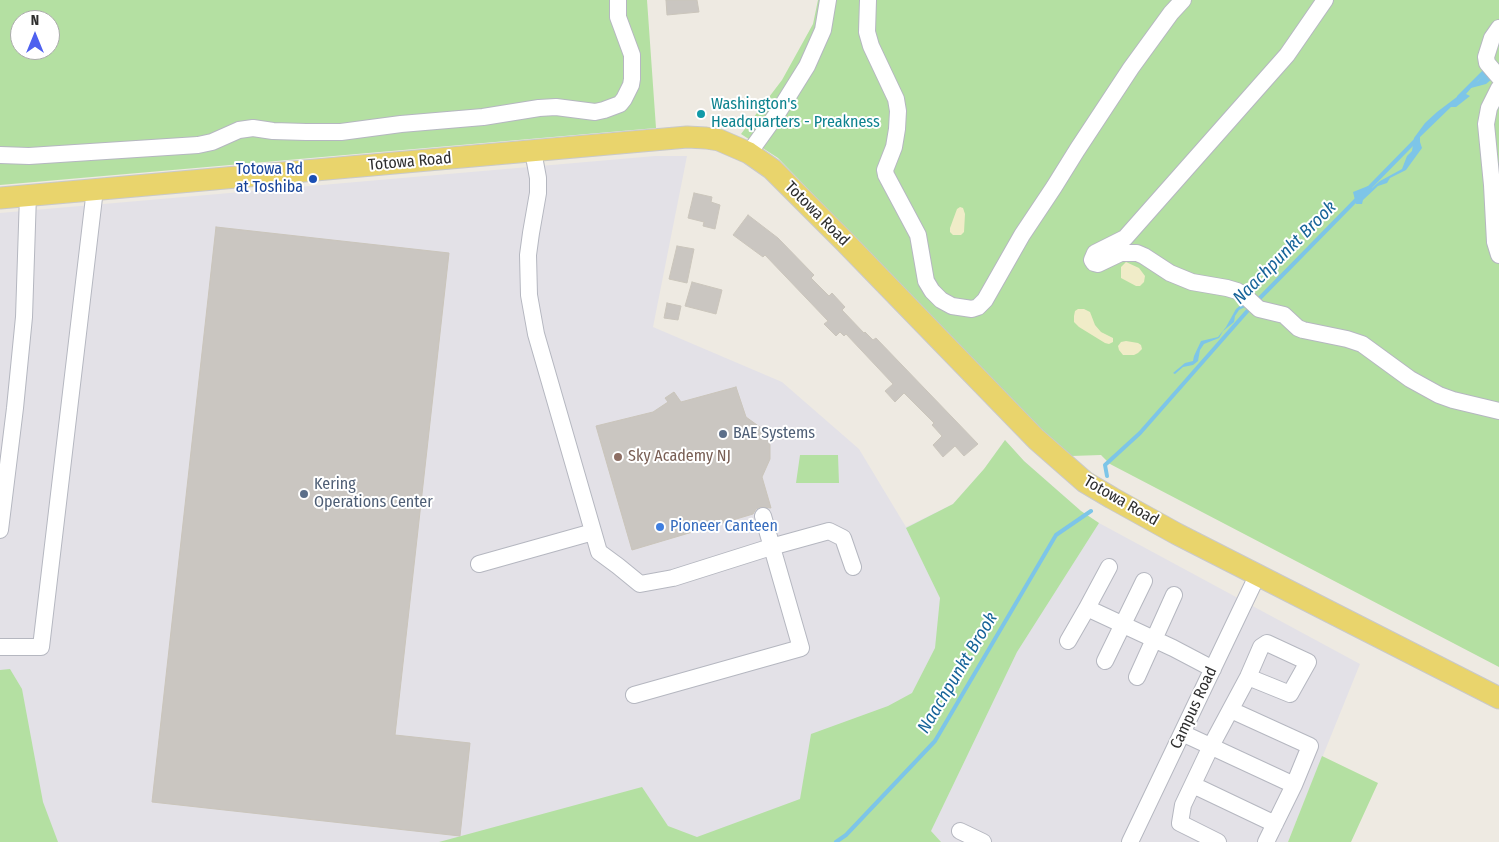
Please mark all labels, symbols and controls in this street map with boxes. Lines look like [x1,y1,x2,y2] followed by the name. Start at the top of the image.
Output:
[10,10,60,60] north arrow
[31,12,39,29] text: N
[711,95,880,133] place label: Washington's Headquarters - Preakness
[695,108,707,120] marker: Washington's Headquarters - Preakness
[368,149,452,175] street label: Totowa Road
[236,160,303,198] place label: Totowa Rd at Toshiba
[307,173,319,185] marker: Totowa Rd at Toshiba
[781,178,853,250] street label: Totowa Road
[1229,197,1341,309] water label: Naachpunkt Brook
[733,424,815,444] place label: BAE Systems
[717,428,729,440] marker: BAE Systems
[628,447,731,467] place label: Sky Academy NJ
[612,451,624,463] marker: Sky Academy NJ
[1080,472,1162,530] street label: Totowa Road
[314,475,433,513] place label: Kering Operations Center
[298,488,310,500] marker: Kering Operations Center
[670,517,778,537] place label: Pioneer Canteen
[654,521,666,533] marker: Pioneer Canteen
[913,609,1003,737] water label: Naachpunkt Brook
[1167,664,1221,752] street label: Campus Road

